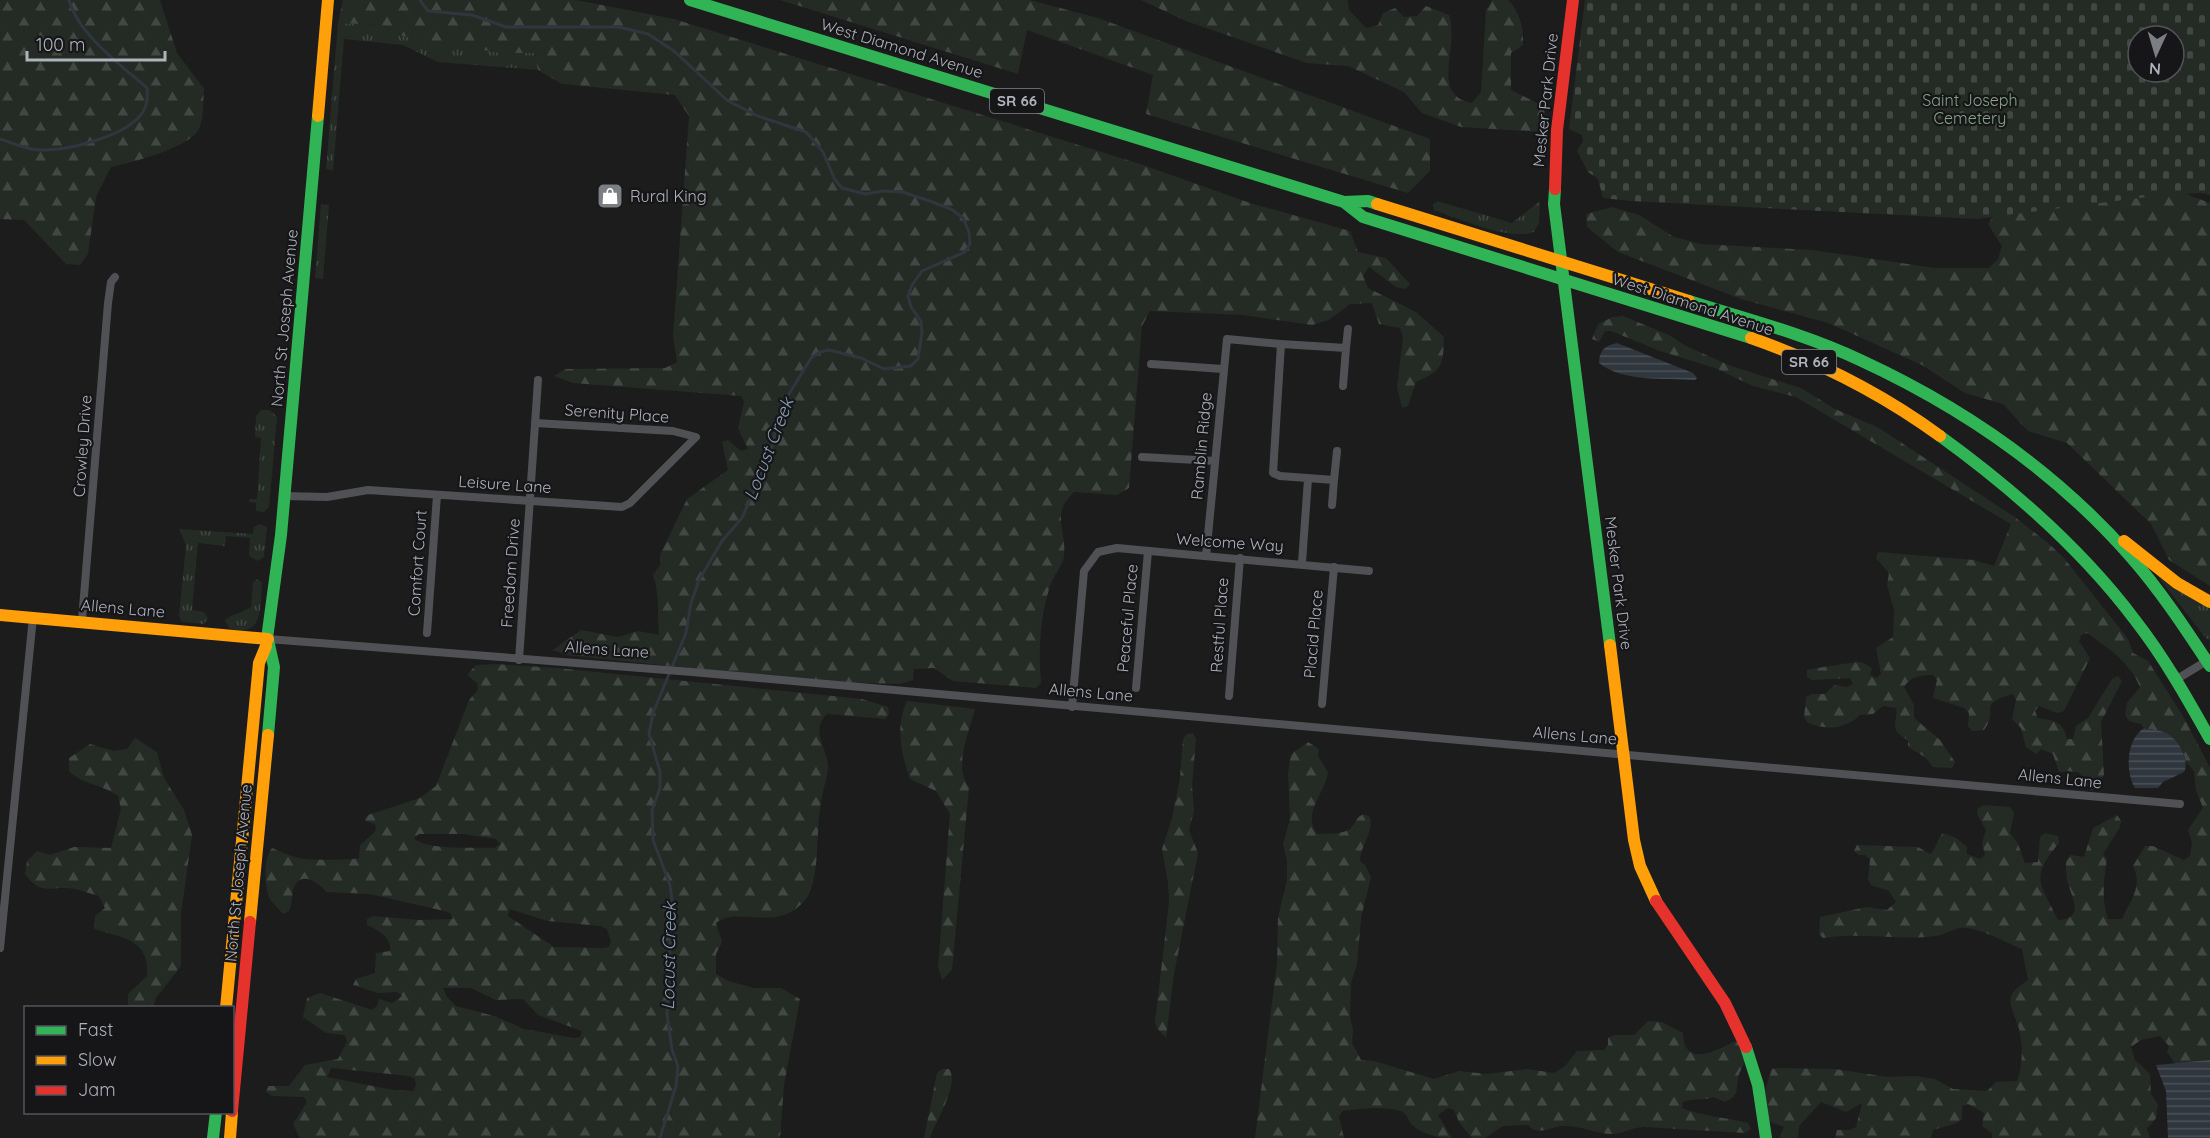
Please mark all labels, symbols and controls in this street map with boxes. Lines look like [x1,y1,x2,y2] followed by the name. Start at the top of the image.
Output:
[819,14,985,82] street label: West Diamond Avenue
[27,24,165,62] scale bar
[2126,24,2186,84] north arrow
[1528,32,1562,168] street label: Mesker Park Drive
[36,33,85,56] text: 100 m
[2148,59,2162,79] text: N
[990,89,1044,113] road number: SR 66
[1922,90,2018,128] park label: Saint Joseph Cemetery
[595,181,625,211] shop icon: Rural King
[630,186,707,206] place label: Rural King
[266,228,302,408] street label: North St Joseph Avenue
[1610,268,1776,340] street label: West Diamond Avenue
[1782,350,1836,374] road number: SR 66
[1186,391,1216,501] street label: Ramblin Ridge
[738,393,799,503] water label: Locust Creek
[68,394,96,498] street label: Crowley Drive
[564,399,670,427] street label: Serenity Place
[458,471,552,497] street label: Leisure Lane
[403,509,431,617] street label: Comfort Court
[1601,515,1637,651] street label: Mesker Park Drive
[496,518,524,628] street label: Freedom Drive
[1176,528,1284,556] street label: Welcome Way
[1112,563,1142,673] street label: Peaceful Place
[1206,577,1232,673] street label: Restful Place
[1299,589,1327,679] street label: Placid Place
[80,594,166,622] street label: Allens Lane
[564,636,650,662] street label: Allens Lane
[1048,678,1134,706] street label: Allens Lane
[1532,721,1618,749] street label: Allens Lane
[2017,764,2103,792] street label: Allens Lane
[220,783,256,963] street label: North St Joseph Avenue
[656,901,681,1010] water label: Locust Creek
[24,1006,234,1114] legend
[78,1018,113,1041] text: Fast
[78,1048,116,1071] text: Slow
[78,1078,116,1101] text: Jam

